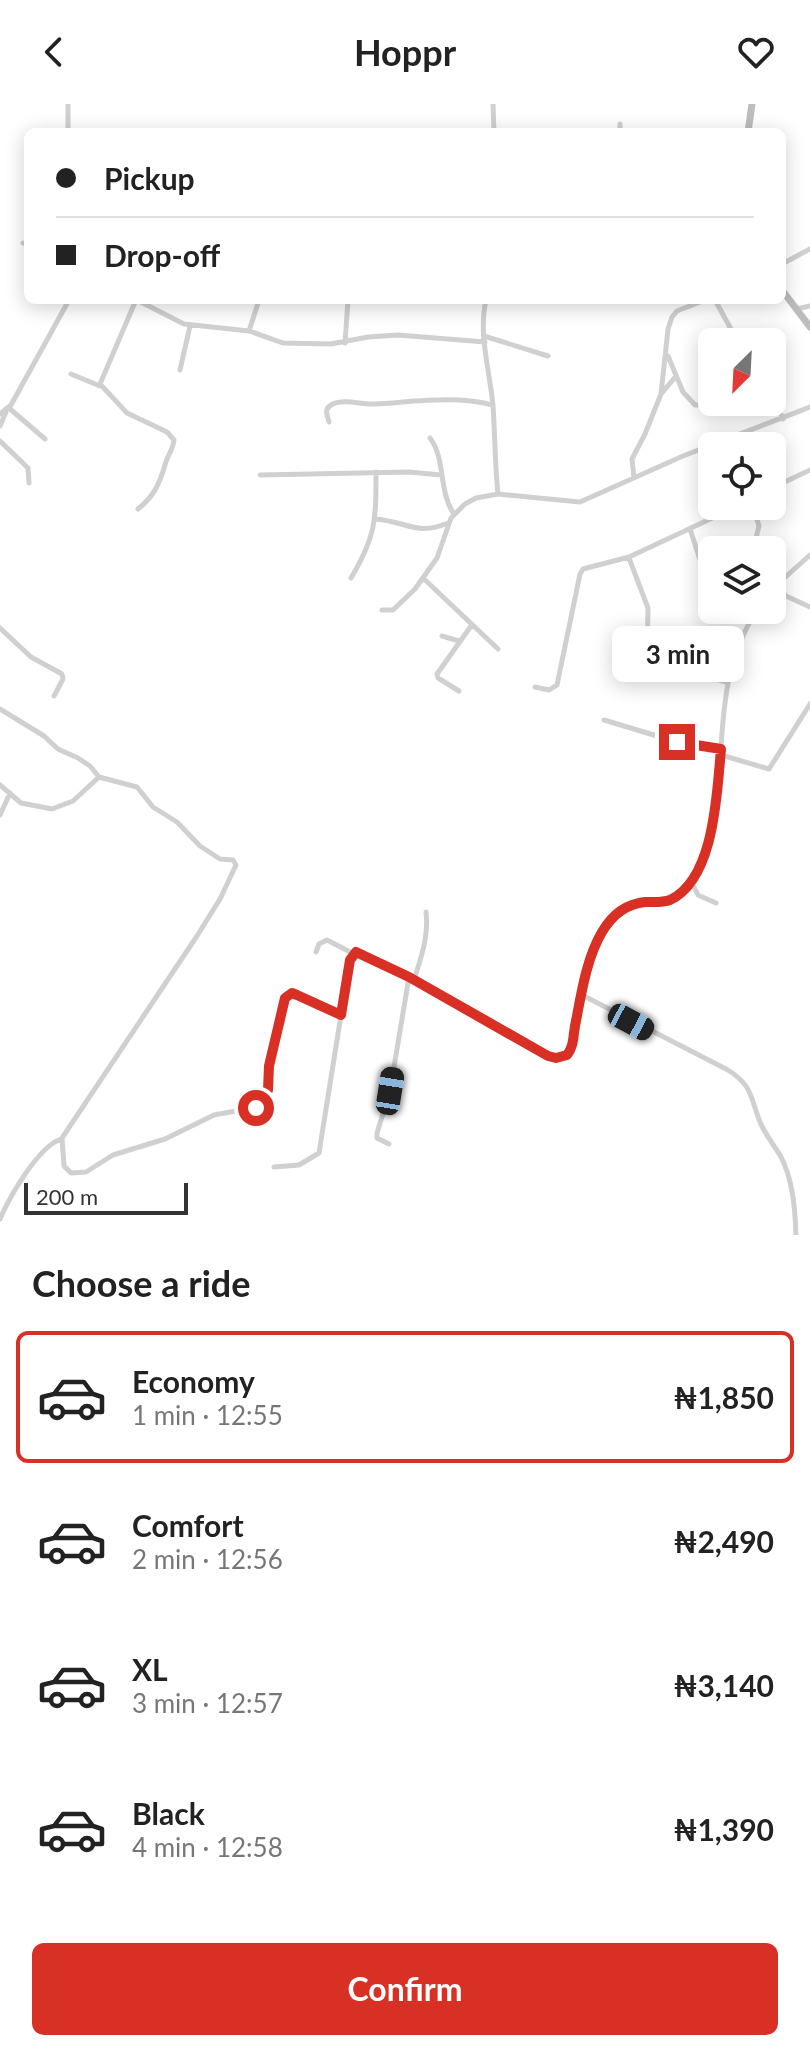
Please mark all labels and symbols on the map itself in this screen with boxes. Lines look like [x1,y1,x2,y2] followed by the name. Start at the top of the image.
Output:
[698,328,786,416] north arrow
[611,626,743,682] callout: 3 min
[659,724,695,760] route end
[604,1000,658,1044] car
[374,1065,406,1117] car
[238,1090,274,1126] route start
[24,1179,188,1215] scale bar

